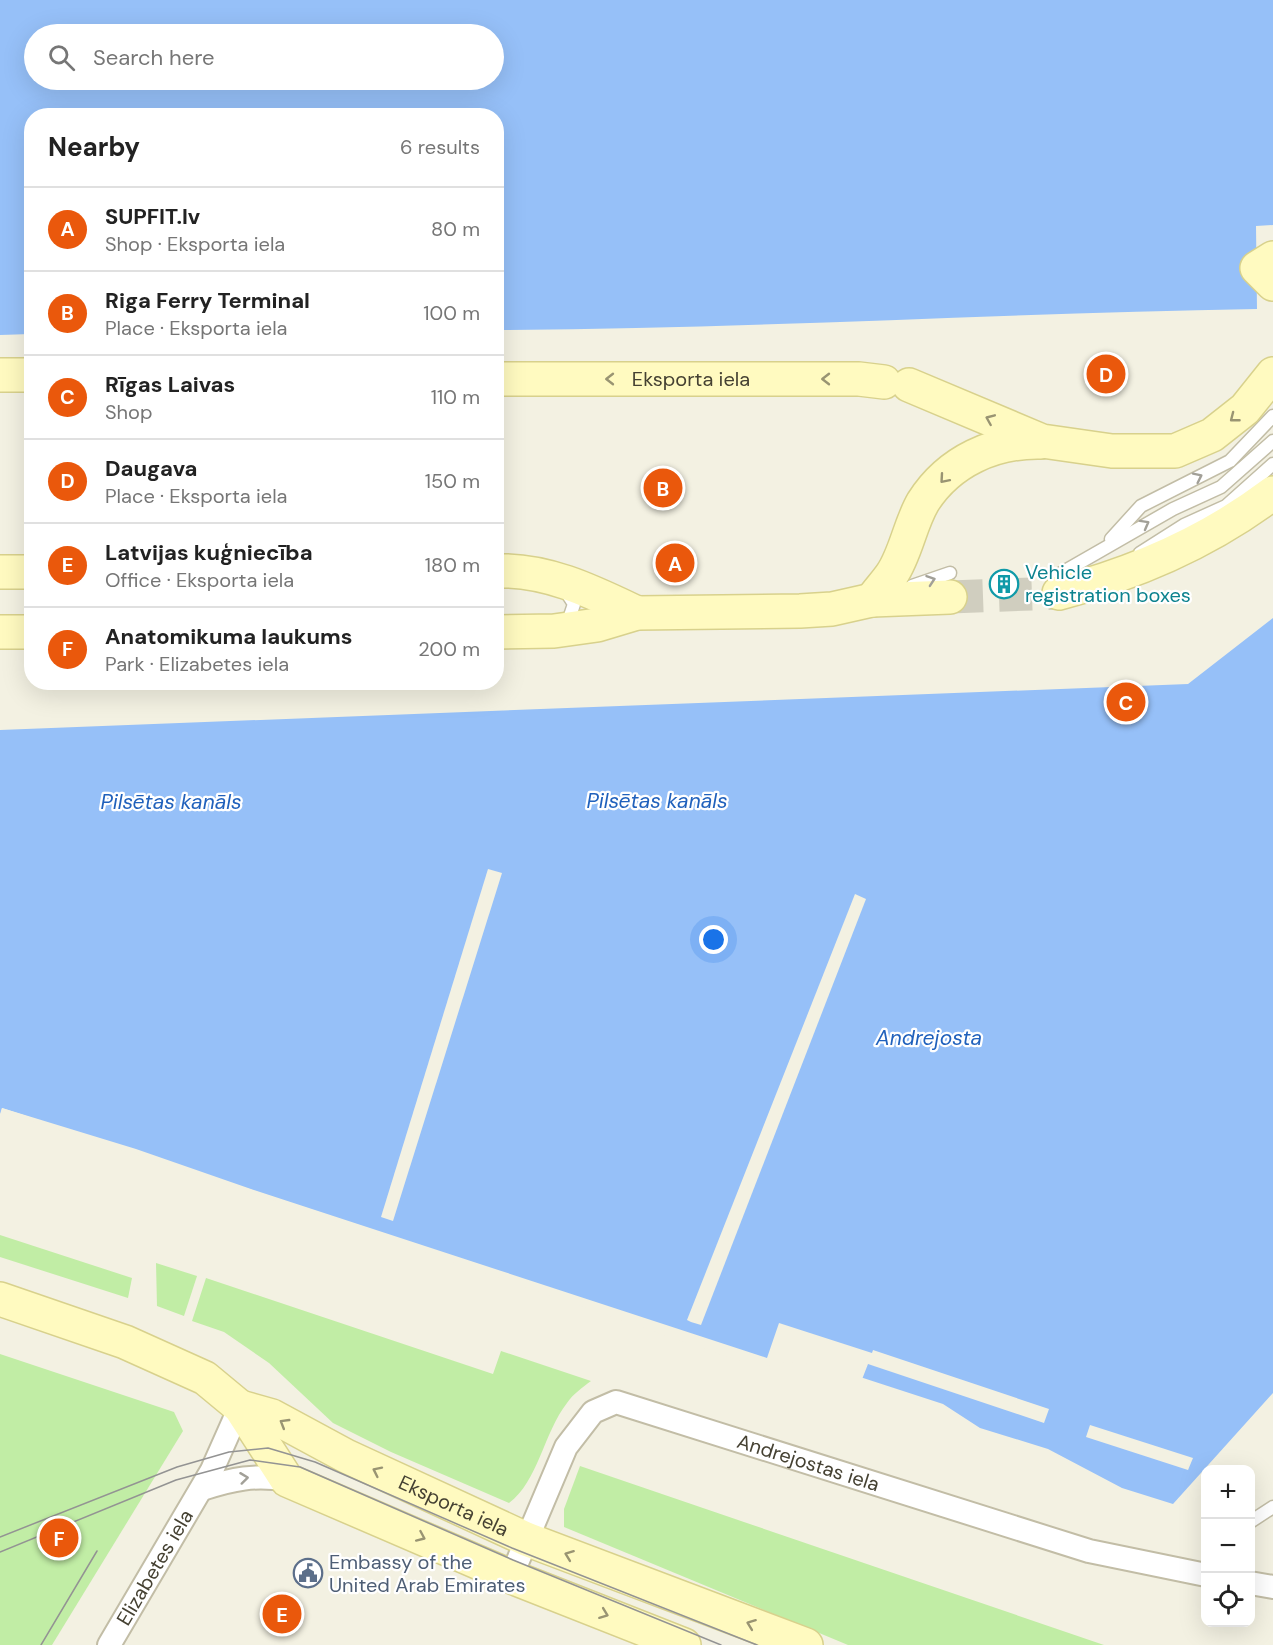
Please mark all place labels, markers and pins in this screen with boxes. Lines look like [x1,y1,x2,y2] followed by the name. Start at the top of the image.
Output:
[1086,352,1126,397] pin: D
[644,466,682,510] pin: B
[656,540,694,586] pin: A
[1025,559,1191,608] place label: Vehicle registration boxes
[988,568,1020,600] building icon: Vehicle registration boxes
[1106,680,1146,724] pin: C
[40,1516,78,1560] pin: F
[329,1549,525,1598] place label: Embassy of the United Arab Emirates
[292,1557,324,1589] public building icon: Embassy of the United Arab Emirates
[262,1592,302,1636] pin: E

